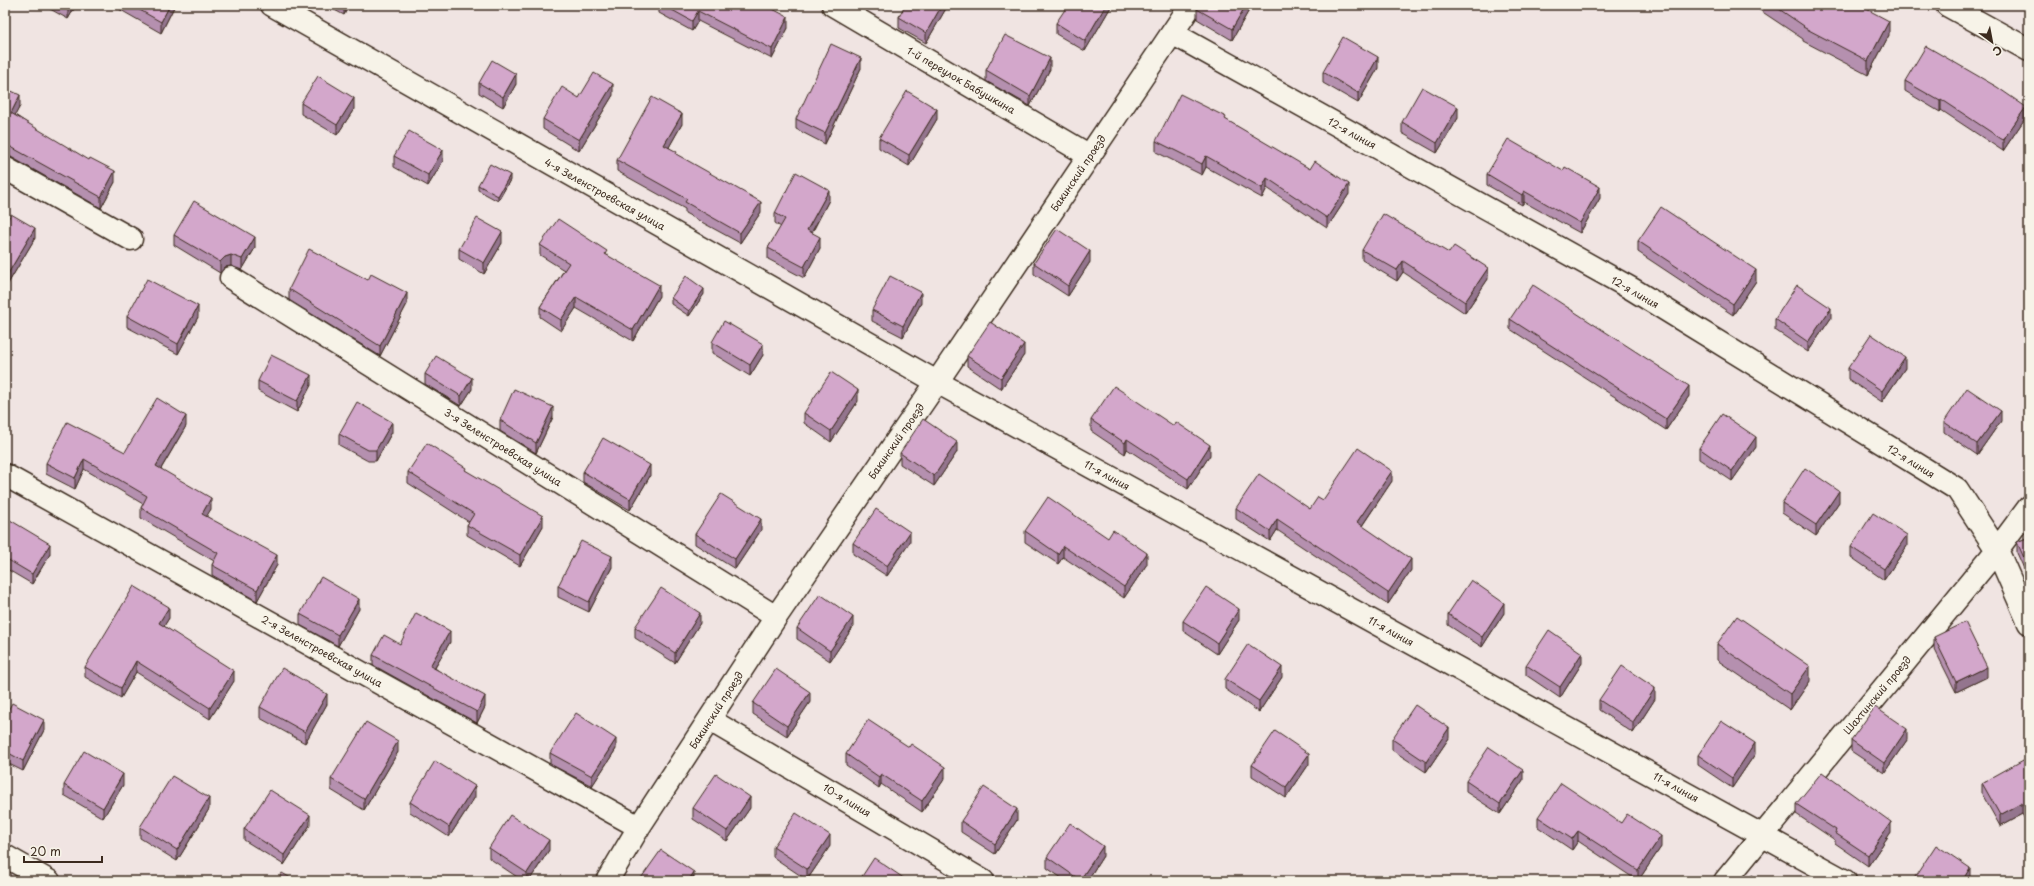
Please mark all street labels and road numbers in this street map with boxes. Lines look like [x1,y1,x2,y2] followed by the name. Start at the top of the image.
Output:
[904,42,1019,118] street label: 1-й переулок Бабушкина
[1325,113,1379,152] street label: 12-я линия
[1046,131,1109,214] street label: Бакинский проезд
[542,154,669,233] street label: 4-я Зеленстроевская улица
[1608,272,1662,311] street label: 12-я линия
[864,400,927,482] street label: Бакинский проезд
[442,404,566,489] street label: 3-я Зеленстроевская улица
[1885,440,1938,481] street label: 12-я линия
[1082,456,1133,493] street label: 11-я линия
[259,611,386,691] street label: 2-я Зеленстроевская улица
[1366,612,1417,649] street label: 11-я линия
[1839,652,1914,737] street label: Шахтинский проезд
[685,668,746,751] street label: Бакинский проезд
[1651,768,1702,805] street label: 11-я линия
[820,779,874,820] street label: 10-я линия

